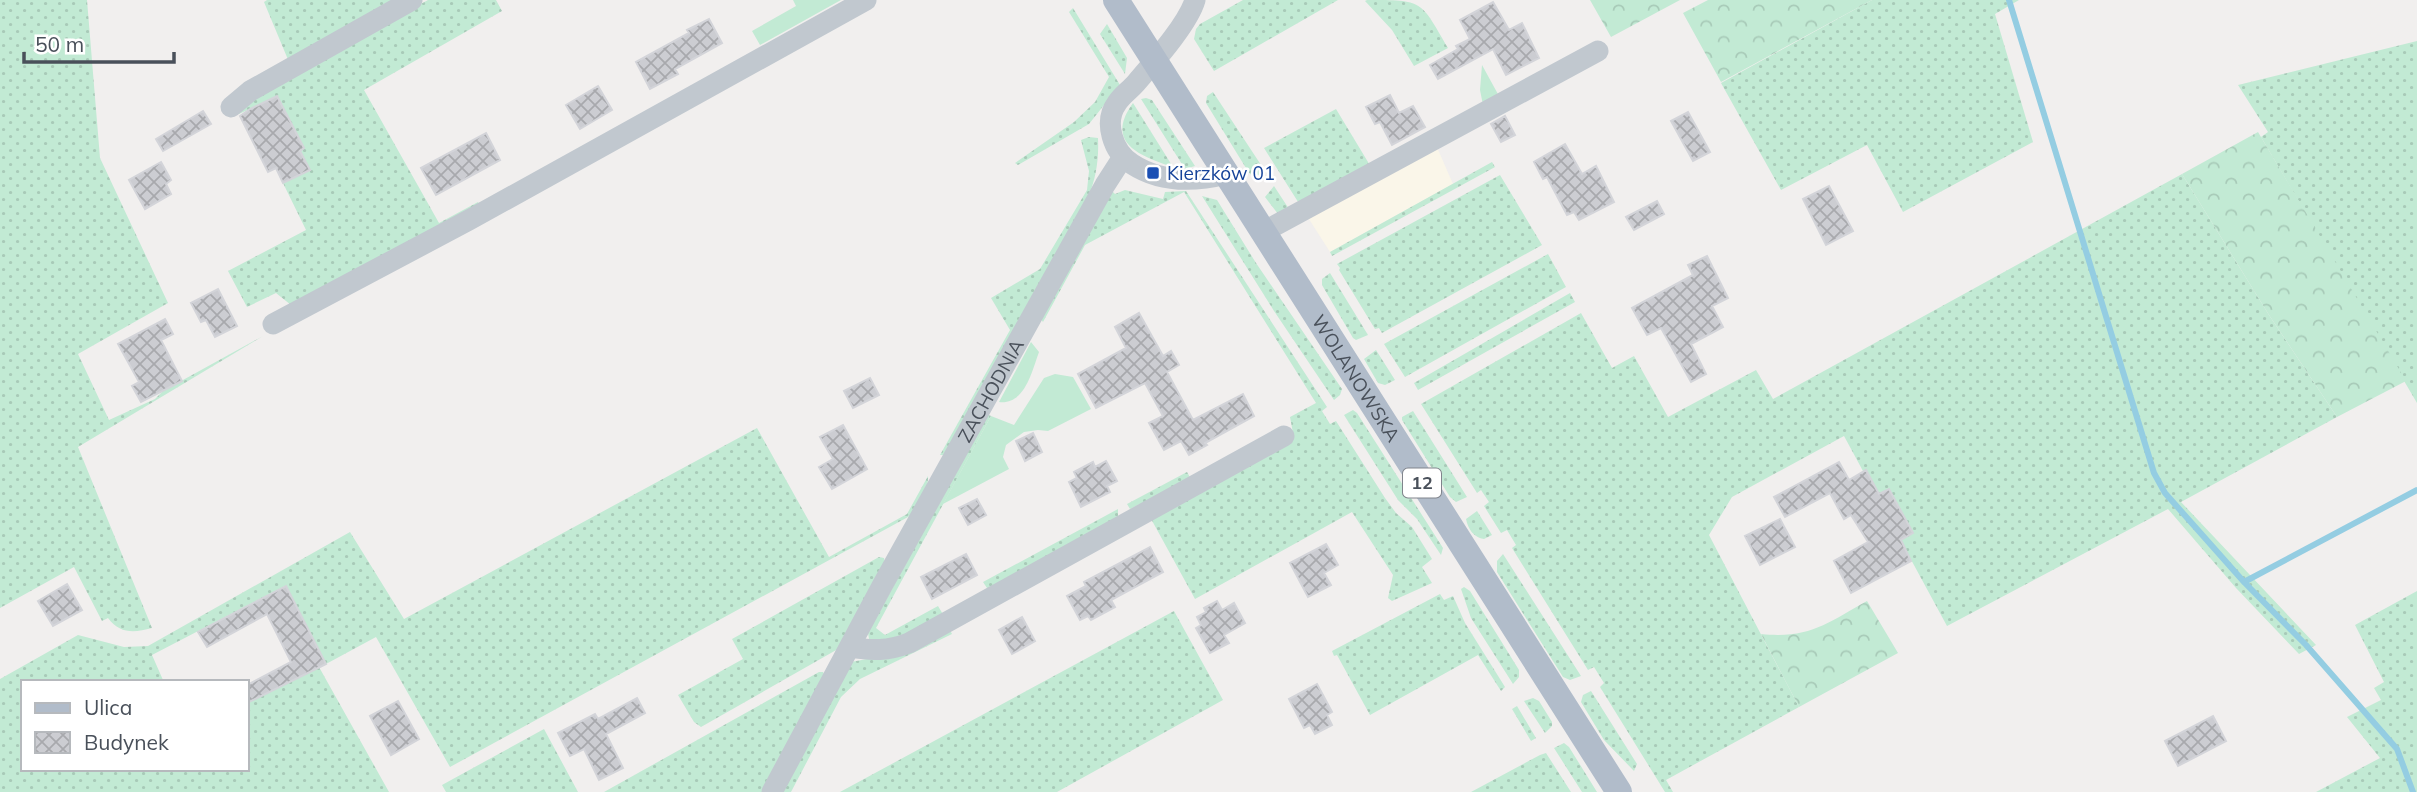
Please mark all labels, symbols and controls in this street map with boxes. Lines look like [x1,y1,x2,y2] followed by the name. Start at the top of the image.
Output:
[24,21,175,65] scale bar
[35,31,84,57] text: 50 m
[1167,161,1275,185] place label: Kierzków 01
[1145,165,1161,181] marker: Kierzków 01
[1307,310,1406,446] street label: WOLANOWSKA
[952,335,1029,447] street label: ZACHODNIA
[1403,468,1441,498] road number: 12
[21,680,248,771] legend
[84,694,132,720] text: Ulica
[84,729,169,755] text: Budynek

